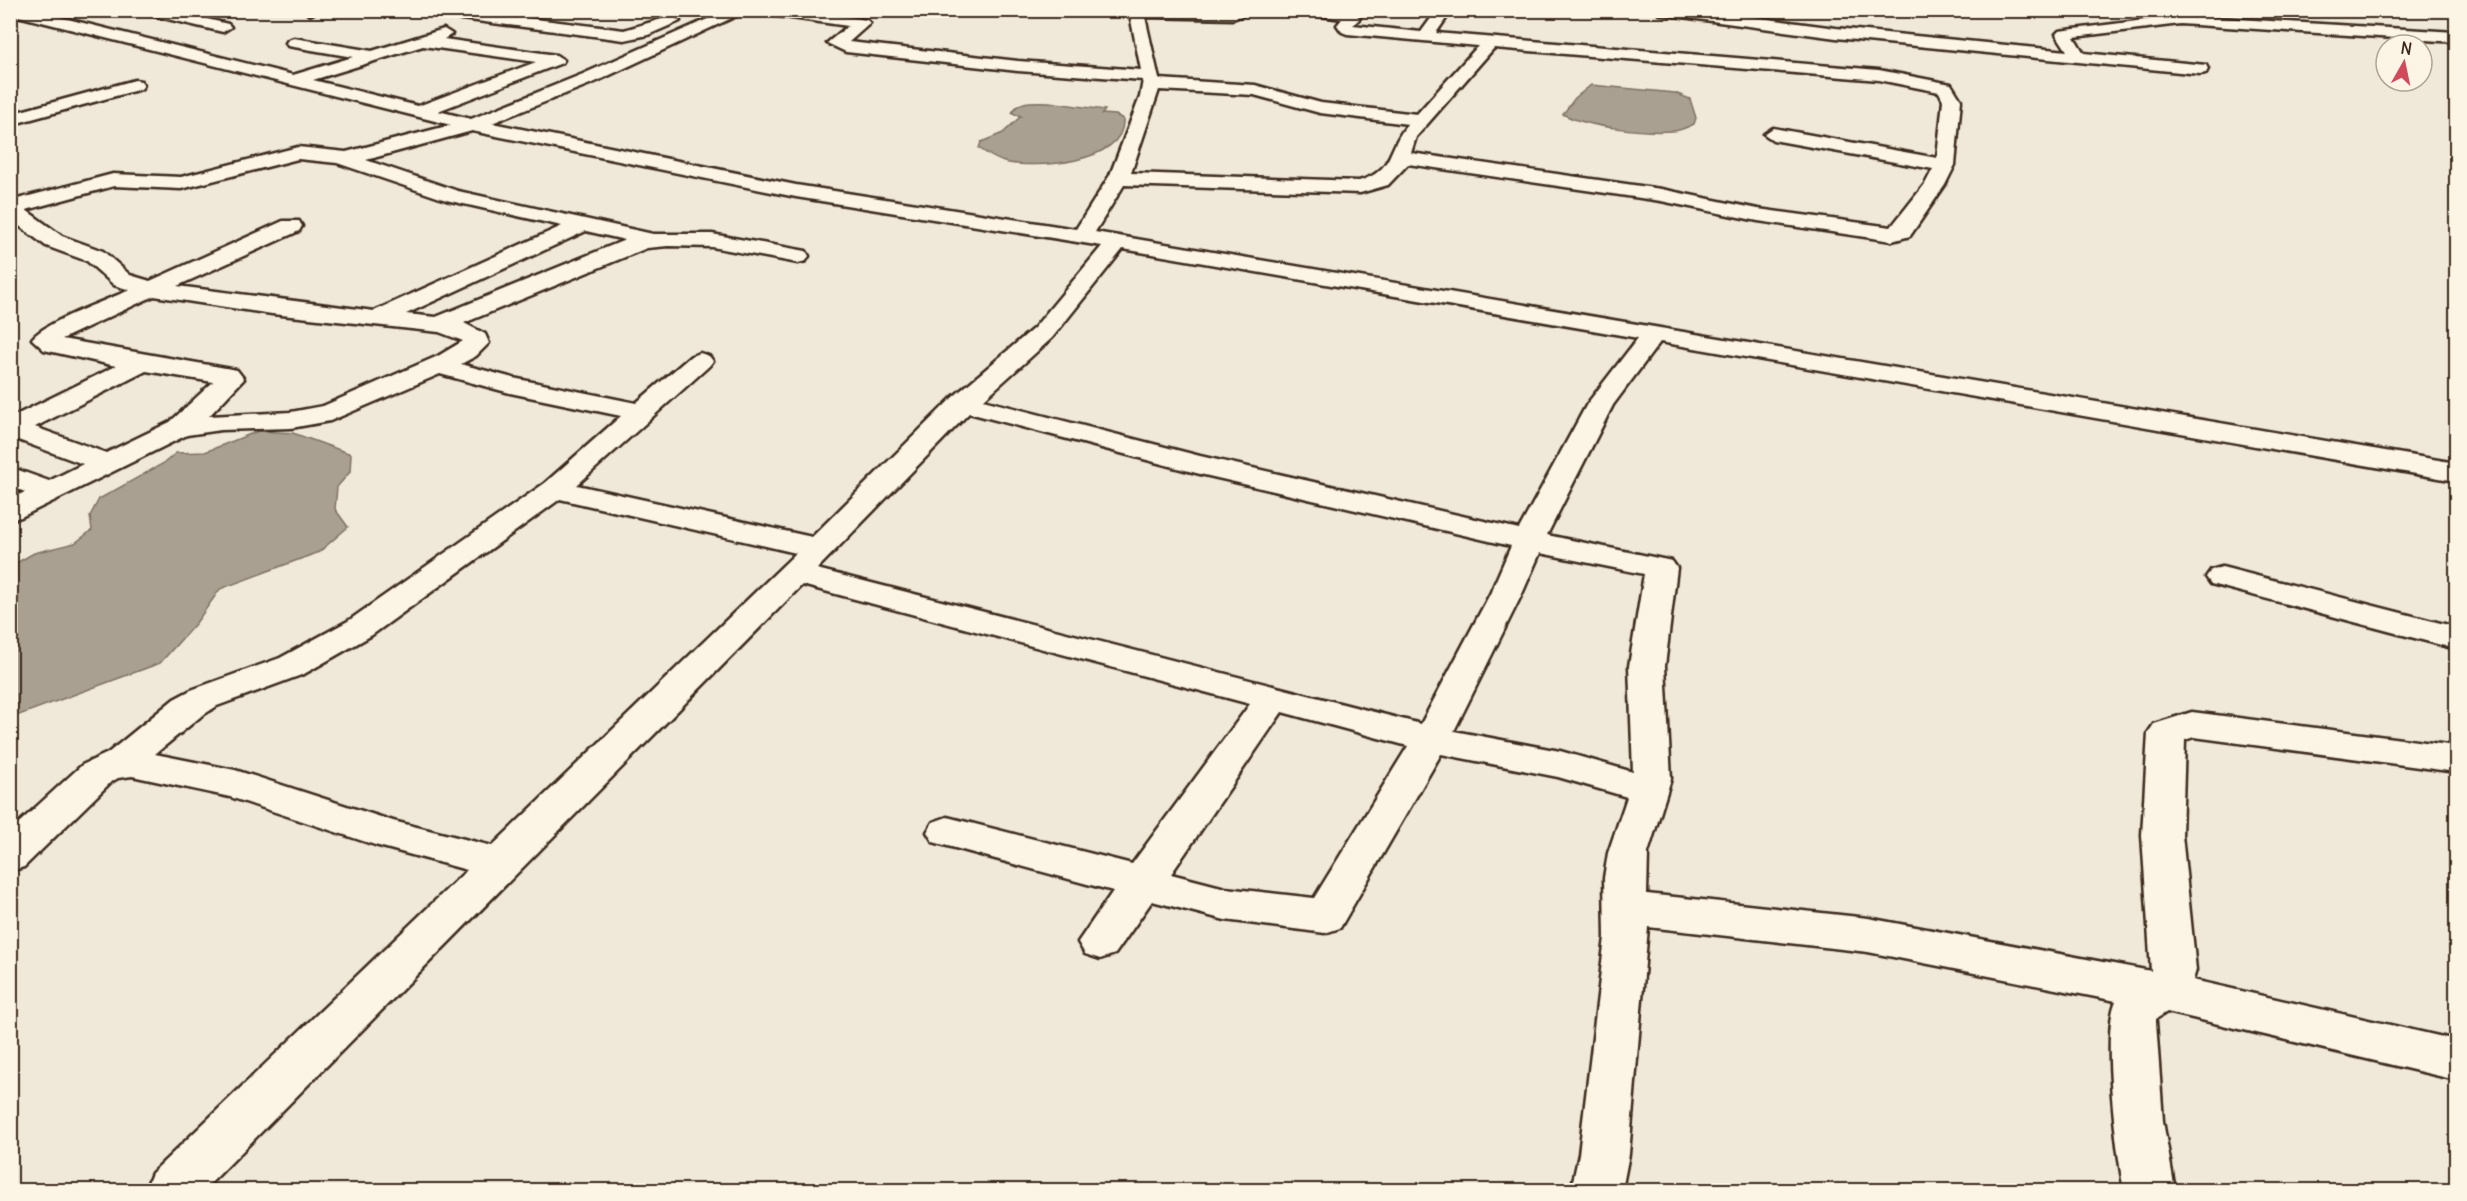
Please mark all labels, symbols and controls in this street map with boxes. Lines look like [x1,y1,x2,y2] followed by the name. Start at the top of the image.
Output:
[2374,33,2434,93] north arrow
[2399,37,2413,59] text: N

